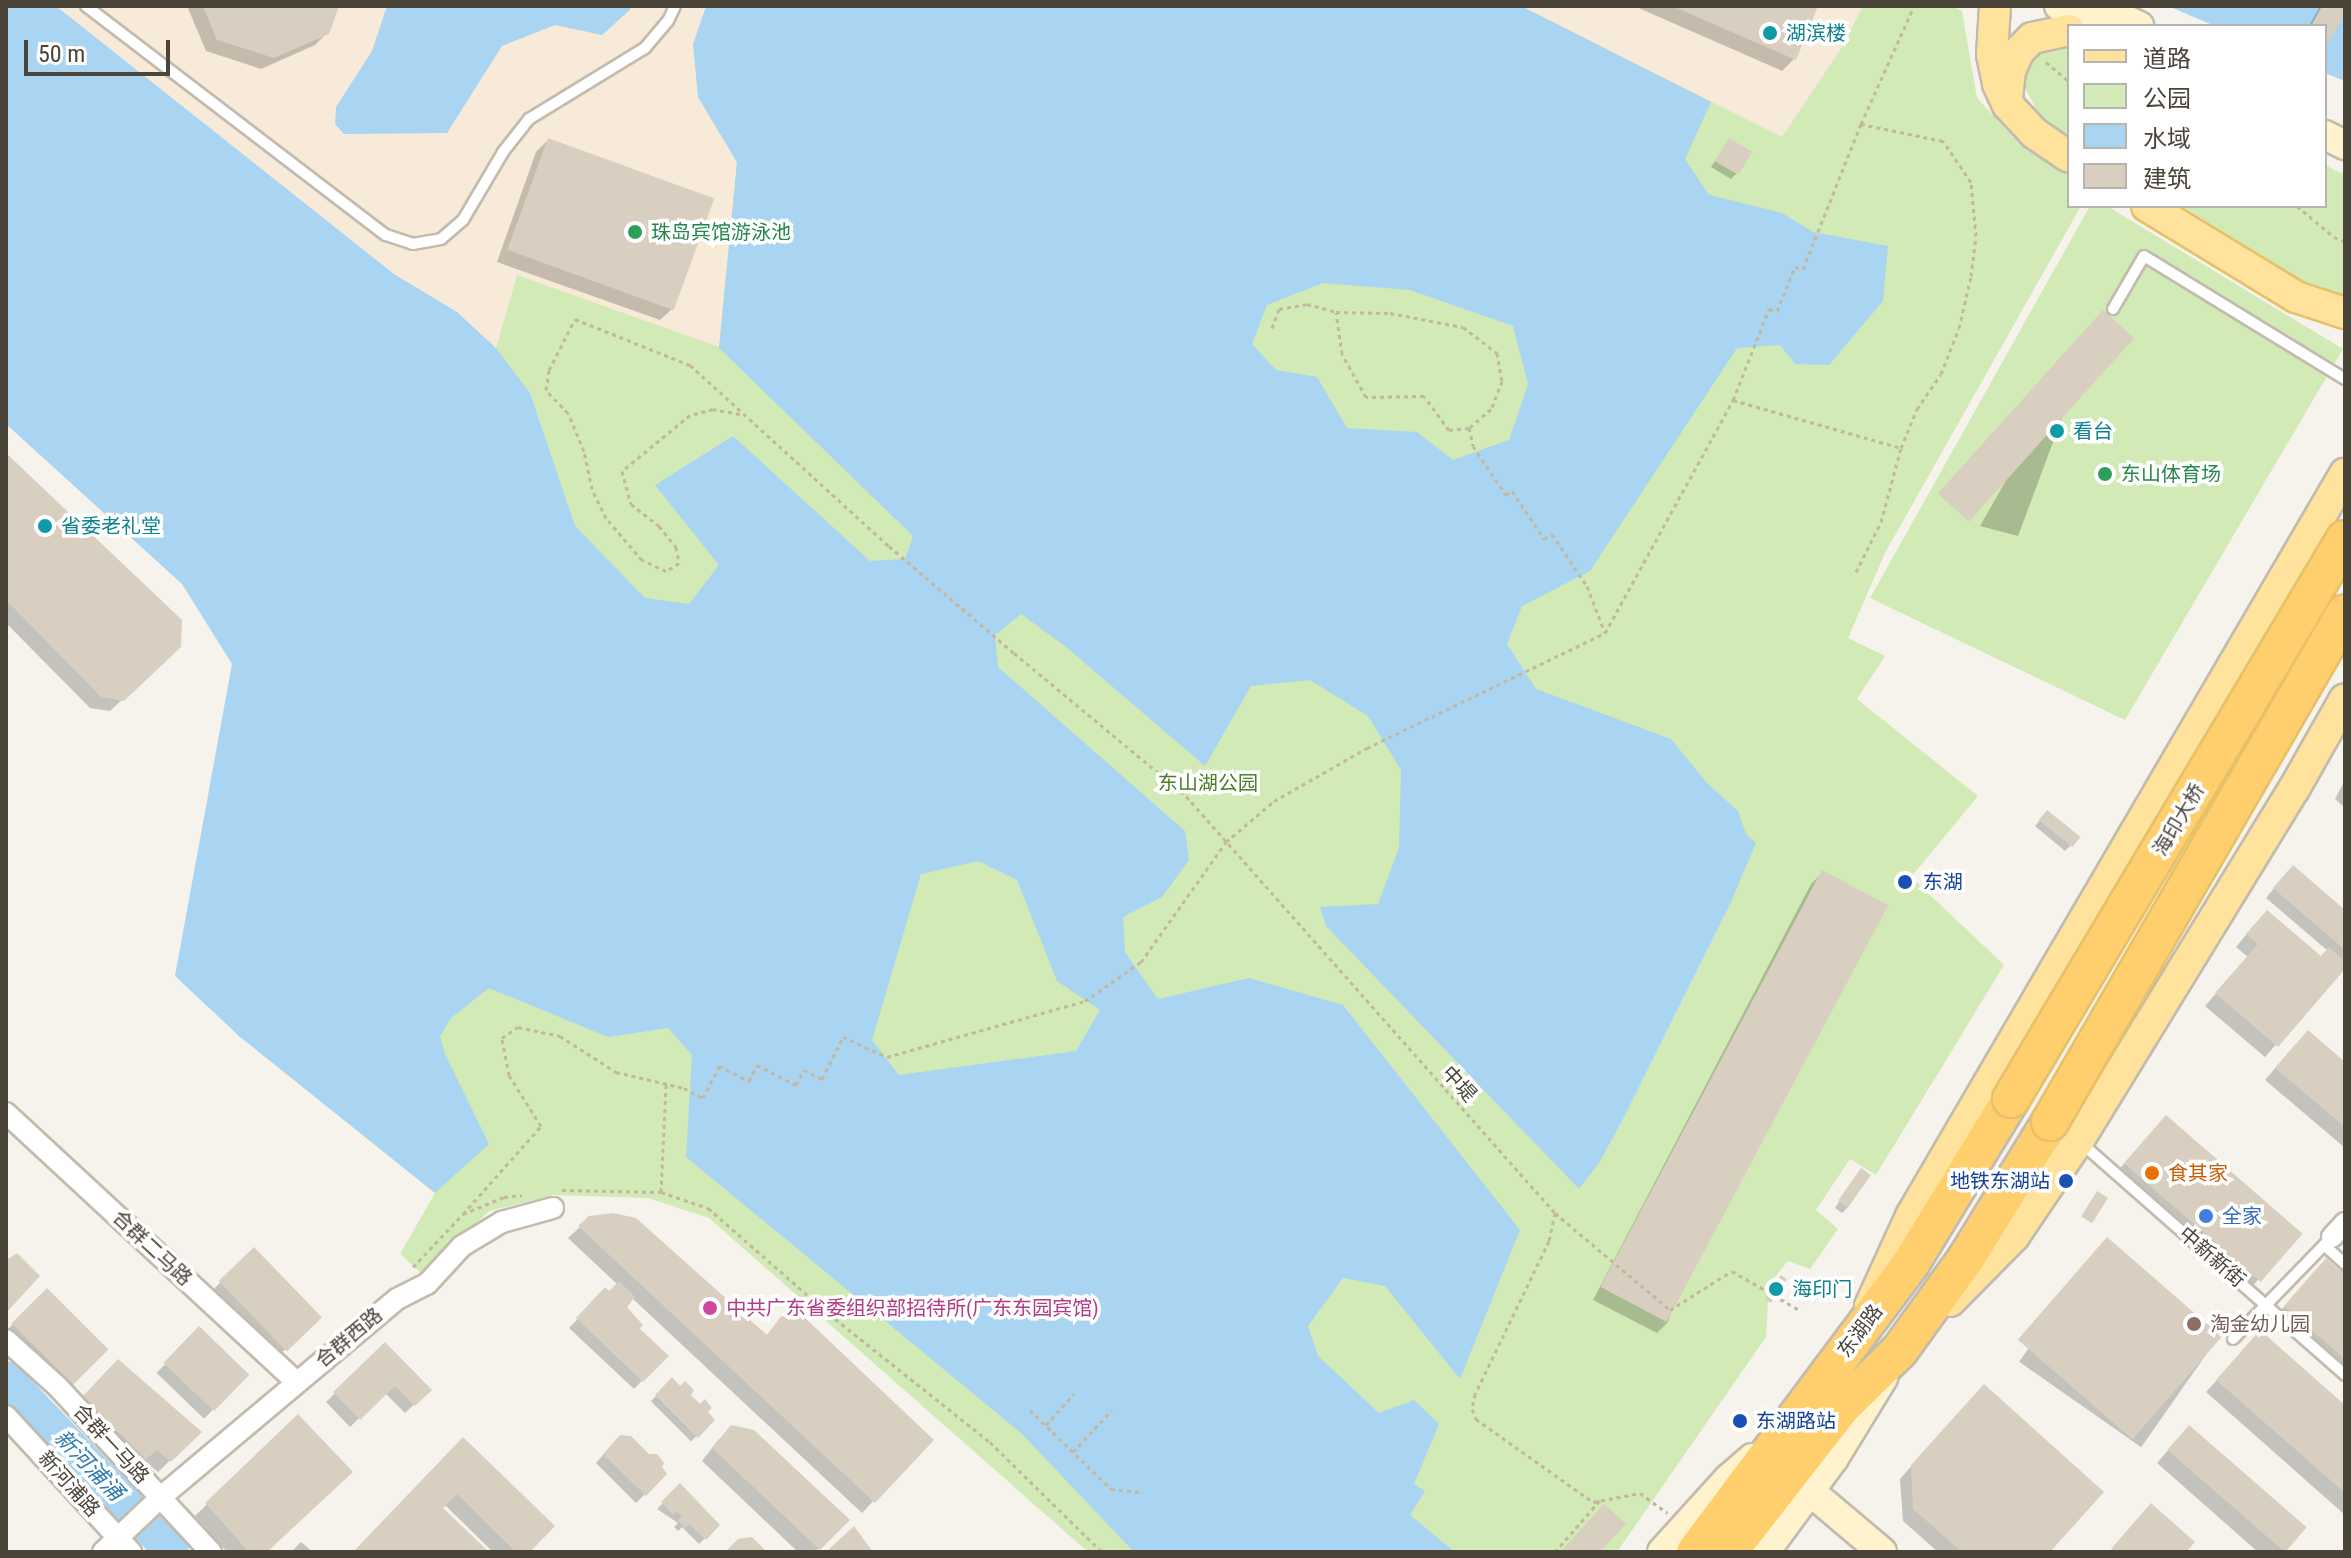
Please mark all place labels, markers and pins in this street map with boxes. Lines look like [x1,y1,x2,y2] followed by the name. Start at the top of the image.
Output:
[1786,21,1846,45] place label: 湖滨楼
[1761,24,1779,42] marker: 湖滨楼
[651,220,791,244] place label: 珠岛宾馆游泳池
[626,223,644,241] marker: 珠岛宾馆游泳池
[2073,419,2113,443] place label: 看台
[2048,422,2066,440] marker: 看台
[2121,462,2221,486] place label: 东山体育场
[2096,465,2114,483] marker: 东山体育场
[61,514,161,538] place label: 省委老礼堂
[36,517,54,535] marker: 省委老礼堂
[1923,870,1963,894] place label: 东湖
[1894,871,1916,893] marker: 东湖
[2168,1161,2228,1185] place label: 食其家
[2143,1164,2161,1182] marker: 食其家
[1950,1169,2050,1193] place label: 地铁东湖站
[2057,1172,2075,1190] marker: 地铁东湖站
[2222,1204,2262,1228] place label: 全家
[2197,1207,2215,1225] marker: 全家
[1792,1277,1852,1301] place label: 海印门
[1767,1280,1785,1298] marker: 海印门
[726,1296,1099,1320] place label: 中共广东省委组织部招待所(广东东园宾馆)
[701,1299,719,1317] marker: 中共广东省委组织部招待所(广东东园宾馆)
[2210,1312,2310,1336] place label: 淘金幼儿园
[2185,1315,2203,1333] marker: 淘金幼儿园
[1756,1409,1836,1433] place label: 东湖路站
[1731,1412,1749,1430] marker: 东湖路站

